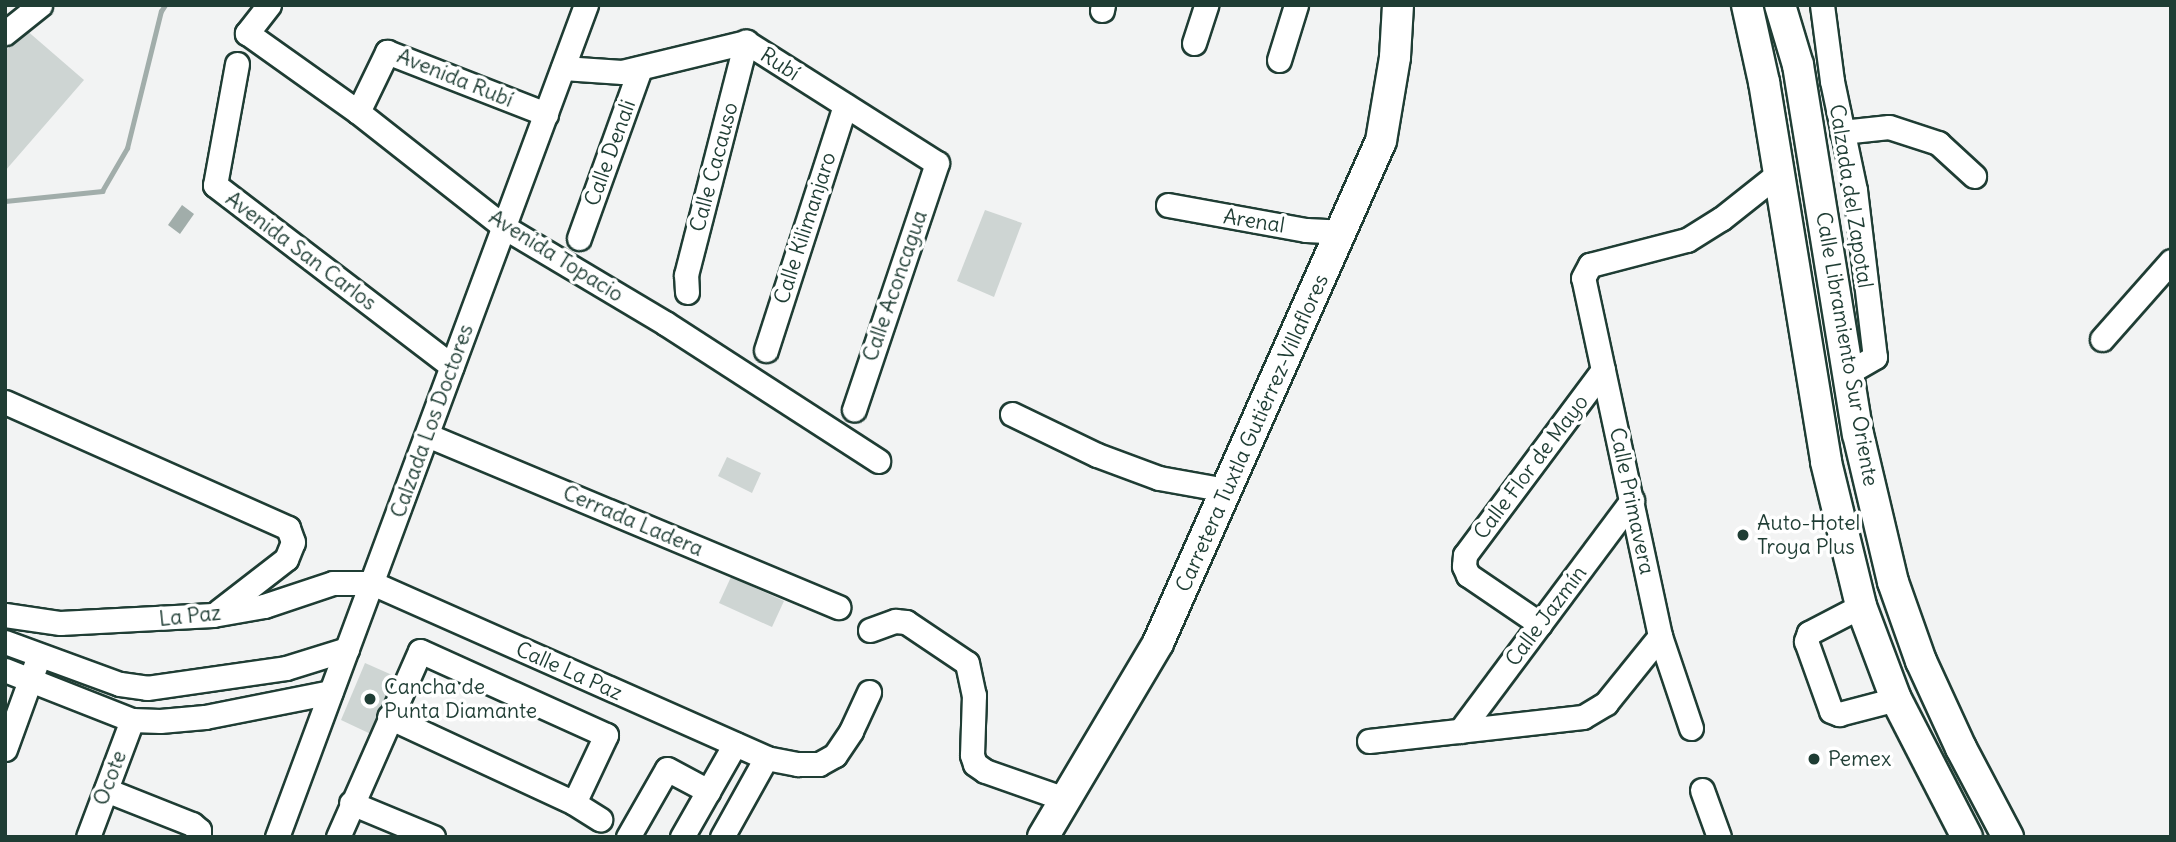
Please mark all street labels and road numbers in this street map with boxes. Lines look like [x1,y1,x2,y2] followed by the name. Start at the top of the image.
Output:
[756,42,804,86] street label: Rubí
[393,43,517,113] street label: Avenida Rubí
[579,96,641,210] street label: Calle Denali
[685,100,743,234] street label: Calle Cacauso
[1824,102,1878,290] street label: Calzada del Zapotal
[769,149,841,307] street label: Calle Kilimanjaro
[221,186,381,316] street label: Avenida San Carlos
[1222,204,1286,238] street label: Arenal
[484,205,628,307] street label: Avenida Topacio
[857,207,933,365] street label: Calle Aconcagua
[1810,210,1884,488] street label: Calle Libramiento Sur Oriente
[1170,270,1334,596] street label: Carretera Tuxtla Gutiérrez-Villaflores
[385,321,479,521] street label: Calzada Los Doctores
[1468,390,1594,544] street label: Calle Flor de Mayo
[1604,425,1660,577] street label: Calle Primavera
[559,480,707,562] street label: Cerrada Ladera
[1500,561,1592,671] street label: Calle Jazmín
[158,600,222,632] street label: La Paz
[512,636,626,706] street label: Calle La Paz
[88,747,132,809] street label: Ocote

